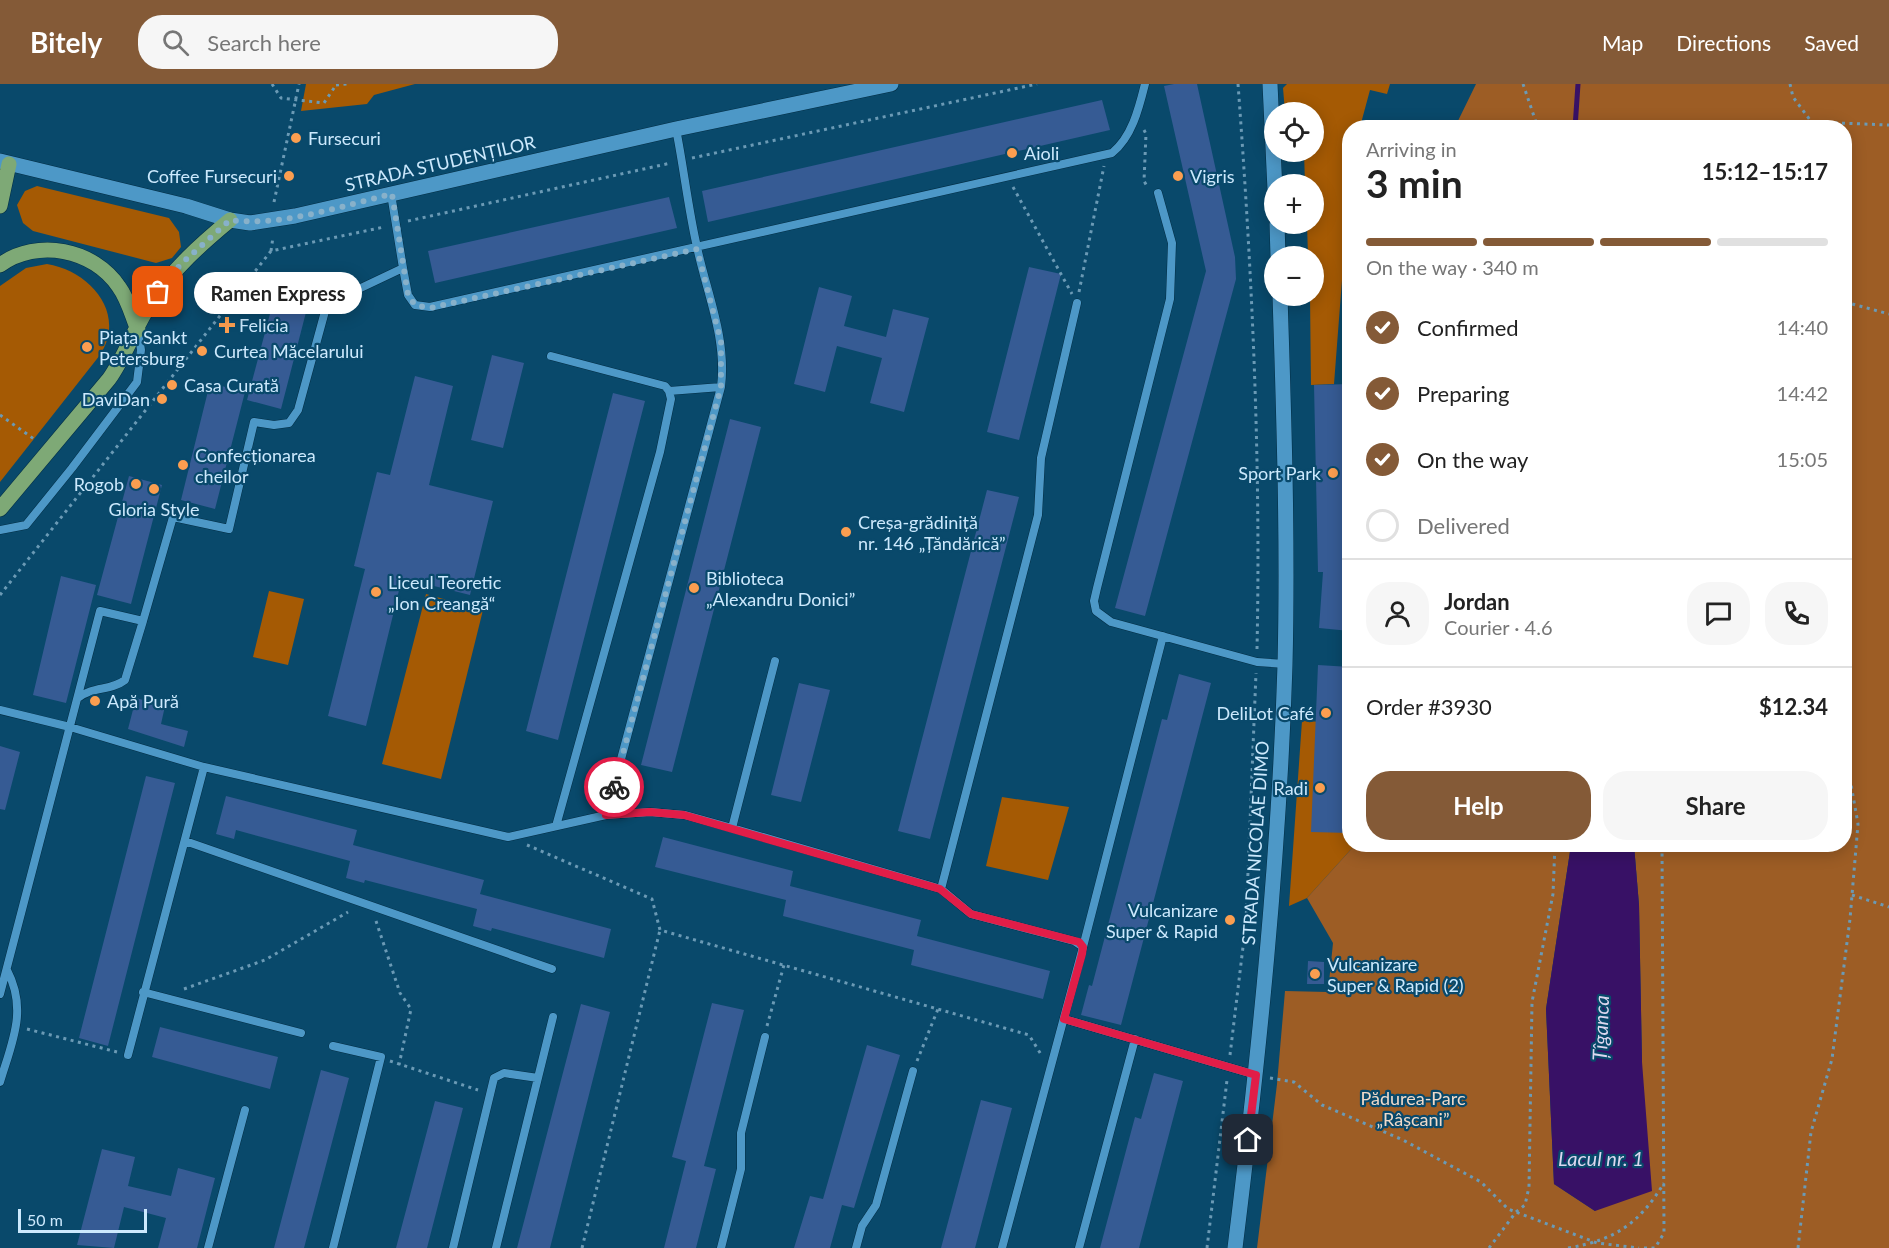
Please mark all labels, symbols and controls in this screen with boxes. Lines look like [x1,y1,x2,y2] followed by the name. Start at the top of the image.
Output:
[138,15,558,69] search box
[30,25,102,59] text: Bitely
[159,26,192,59] icon: search
[207,29,321,56] text: Search here
[1602,30,1643,55] text: Map
[1676,30,1771,55] text: Directions
[1804,30,1859,55] text: Saved
[1264,102,1324,306] map controls
[1264,102,1324,162] button: locate
[308,127,381,149] place label: Fursecuri
[343,130,538,196] street label: STRADA STUDENȚILOR
[289,131,303,145] marker: Fursecuri
[1366,137,1457,161] text: Arriving in
[1024,142,1059,164] place label: Aioli
[1005,146,1019,160] marker: Aioli
[1702,158,1828,185] text: 15:12–15:17
[1366,160,1463,206] text: 3 min
[147,165,277,187] place label: Coffee Fursecuri
[1190,165,1235,187] place label: Vigris
[282,169,296,183] marker: Coffee Fursecuri
[1171,169,1185,183] marker: Vigris
[1264,174,1324,234] button: +
[1264,246,1324,306] button: −
[1366,255,1539,279] text: On the way · 340 m
[132,266,183,317] pin
[194,271,362,313] callout: Ramen Express
[141,275,174,308] icon: bag
[210,281,346,305] text: Ramen Express
[1366,311,1399,344] icon: check
[239,314,288,336] place label: Felicia
[1417,314,1519,341] text: Confirmed
[1777,315,1828,339] text: 14:40
[220,318,234,332] marker: Felicia
[99,326,188,369] place label: Piața Sankt Petersburg
[80,340,94,354] marker: Piața Sankt Petersburg
[214,340,364,362] place label: Curtea Măcelarului
[195,344,209,358] marker: Curtea Măcelarului
[184,374,279,396] place label: Casa Curată
[1366,377,1399,410] icon: check
[165,378,179,392] marker: Casa Curată
[1417,380,1509,407] text: Preparing
[1777,381,1828,405] text: 14:42
[82,388,150,410] place label: DaviDan
[155,392,169,406] marker: DaviDan
[1366,443,1399,476] icon: check
[195,444,316,487] place label: Confecționarea cheilor
[1417,446,1528,473] text: On the way
[1777,447,1828,471] text: 15:05
[176,458,190,472] marker: Confecționarea cheilor
[1238,462,1322,484] place label: Sport Park
[1326,466,1340,480] marker: Sport Park
[74,473,124,495] place label: Rogob
[129,477,143,491] marker: Rogob
[147,482,161,496] marker: Gloria Style
[109,498,199,520] place label: Gloria Style
[858,511,1006,554] place label: Creșa-grădiniță nr. 146 „Țăndărică”
[1417,512,1510,539] text: Delivered
[839,525,853,539] marker: Creșa-grădiniță nr. 146 „Țăndărică”
[706,567,855,610] place label: Biblioteca „Alexandru Donici”
[388,571,502,614] place label: Liceul Teoretic „Ion Creangă“
[687,581,701,595] marker: Biblioteca „Alexandru Donici”
[1366,582,1429,645] button: person
[1687,582,1750,645] button: chat
[1765,582,1828,645] button: phone
[369,585,383,599] marker: Liceul Teoretic „Ion Creangă“
[1444,588,1510,615] text: Jordan
[1444,615,1553,639] text: Courier · 4.6
[107,690,179,712] place label: Apă Pură
[1366,693,1492,720] text: Order #3930
[1759,693,1828,720] text: $12.34
[88,694,102,708] marker: Apă Pură
[1216,702,1314,724] place label: DeliLot Café
[1319,706,1333,720] marker: DeliLot Café
[1237,740,1273,946] street label: STRADA NICOLAE DIMO
[584,757,644,817] courier
[598,771,631,804] icon: bike
[1366,771,1591,840] button: Help
[1603,771,1828,840] button: Share
[1274,777,1308,799] place label: Radi
[1313,781,1327,795] marker: Radi
[1106,899,1218,942] place label: Vulcanizare Super & Rapid
[1223,913,1237,927] marker: Vulcanizare Super & Rapid
[1327,953,1464,996] place label: Vulcanizare Super & Rapid (2)
[1308,967,1322,981] marker: Vulcanizare Super & Rapid (2)
[1587,995,1613,1061] water label: Țîganca
[1360,1087,1466,1130] park label: Pădurea-Parc „Râșcani”
[1222,1114,1273,1165] pin
[1231,1123,1264,1156] icon: home
[1558,1146,1644,1170] water label: Lacul nr. 1
[18,1206,147,1234] scale bar
[27,1210,63,1229] text: 50 m

